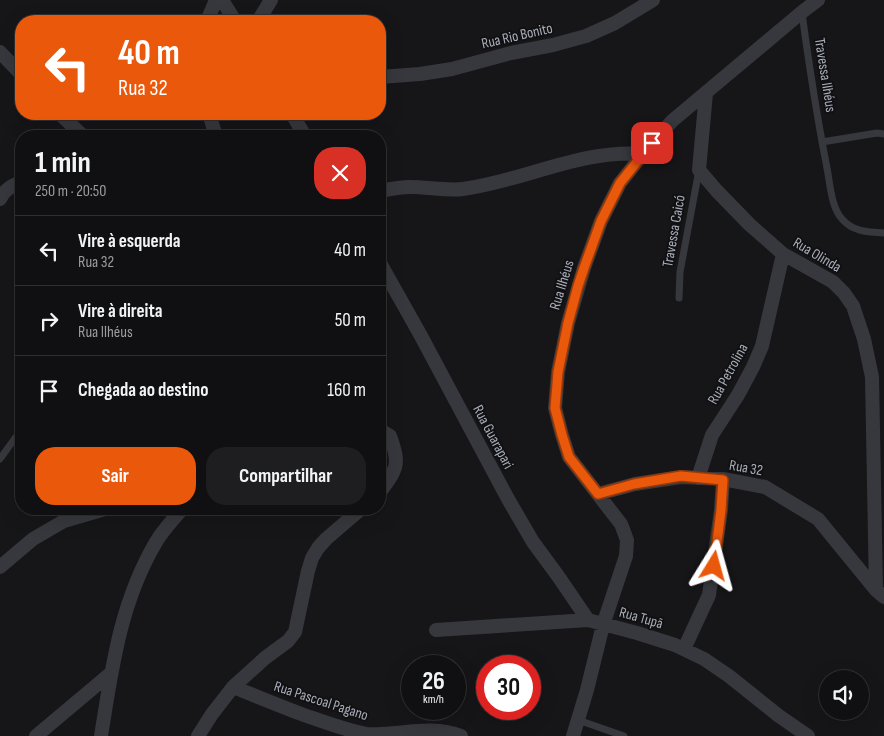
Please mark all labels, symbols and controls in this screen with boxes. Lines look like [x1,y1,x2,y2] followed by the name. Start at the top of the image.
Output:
[480,19,554,53] street label: Rua Rio Bonito
[118,32,180,75] text: 40 m
[35,35,100,100] icon: left
[810,36,840,114] street label: Travessa Ilhéus
[118,75,168,102] text: Rua 32
[631,122,673,164] pin
[638,129,666,157] icon: arrive
[35,145,91,181] text: 1 min
[314,147,366,199] button: close
[35,182,106,201] text: 250 m · 20:50
[658,193,690,269] street label: Travessa Caicó
[78,230,180,253] text: Vire à esquerda
[789,233,845,277] street label: Rua Olinda
[35,237,63,265] icon: left
[334,239,366,262] text: 40 m
[78,253,114,272] text: Rua 32
[545,258,579,312] street label: Rua Ilhéus
[78,300,162,323] text: Vire à direita
[35,307,63,335] icon: right
[335,309,366,332] text: 50 m
[78,323,133,342] text: Rua Ilhéus
[704,340,753,408] street label: Rua Petrolina
[35,377,63,405] icon: arrive
[78,379,208,402] text: Chegada ao destino
[327,379,366,402] text: 160 m
[468,402,518,472] street label: Rua Guarapari
[35,447,196,505] button: Sair
[206,447,366,505] button: Compartilhar
[728,456,764,480] street label: Rua 32
[687,539,739,591] position arrow
[617,603,665,633] street label: Rua Tupã
[476,655,541,720] speed limit sign: 30
[422,666,445,697] text: 26
[819,670,869,720] map controls
[819,670,869,720] button: sound
[272,677,370,725] street label: Rua Pascoal Pagano
[423,692,444,707] text: km/h

